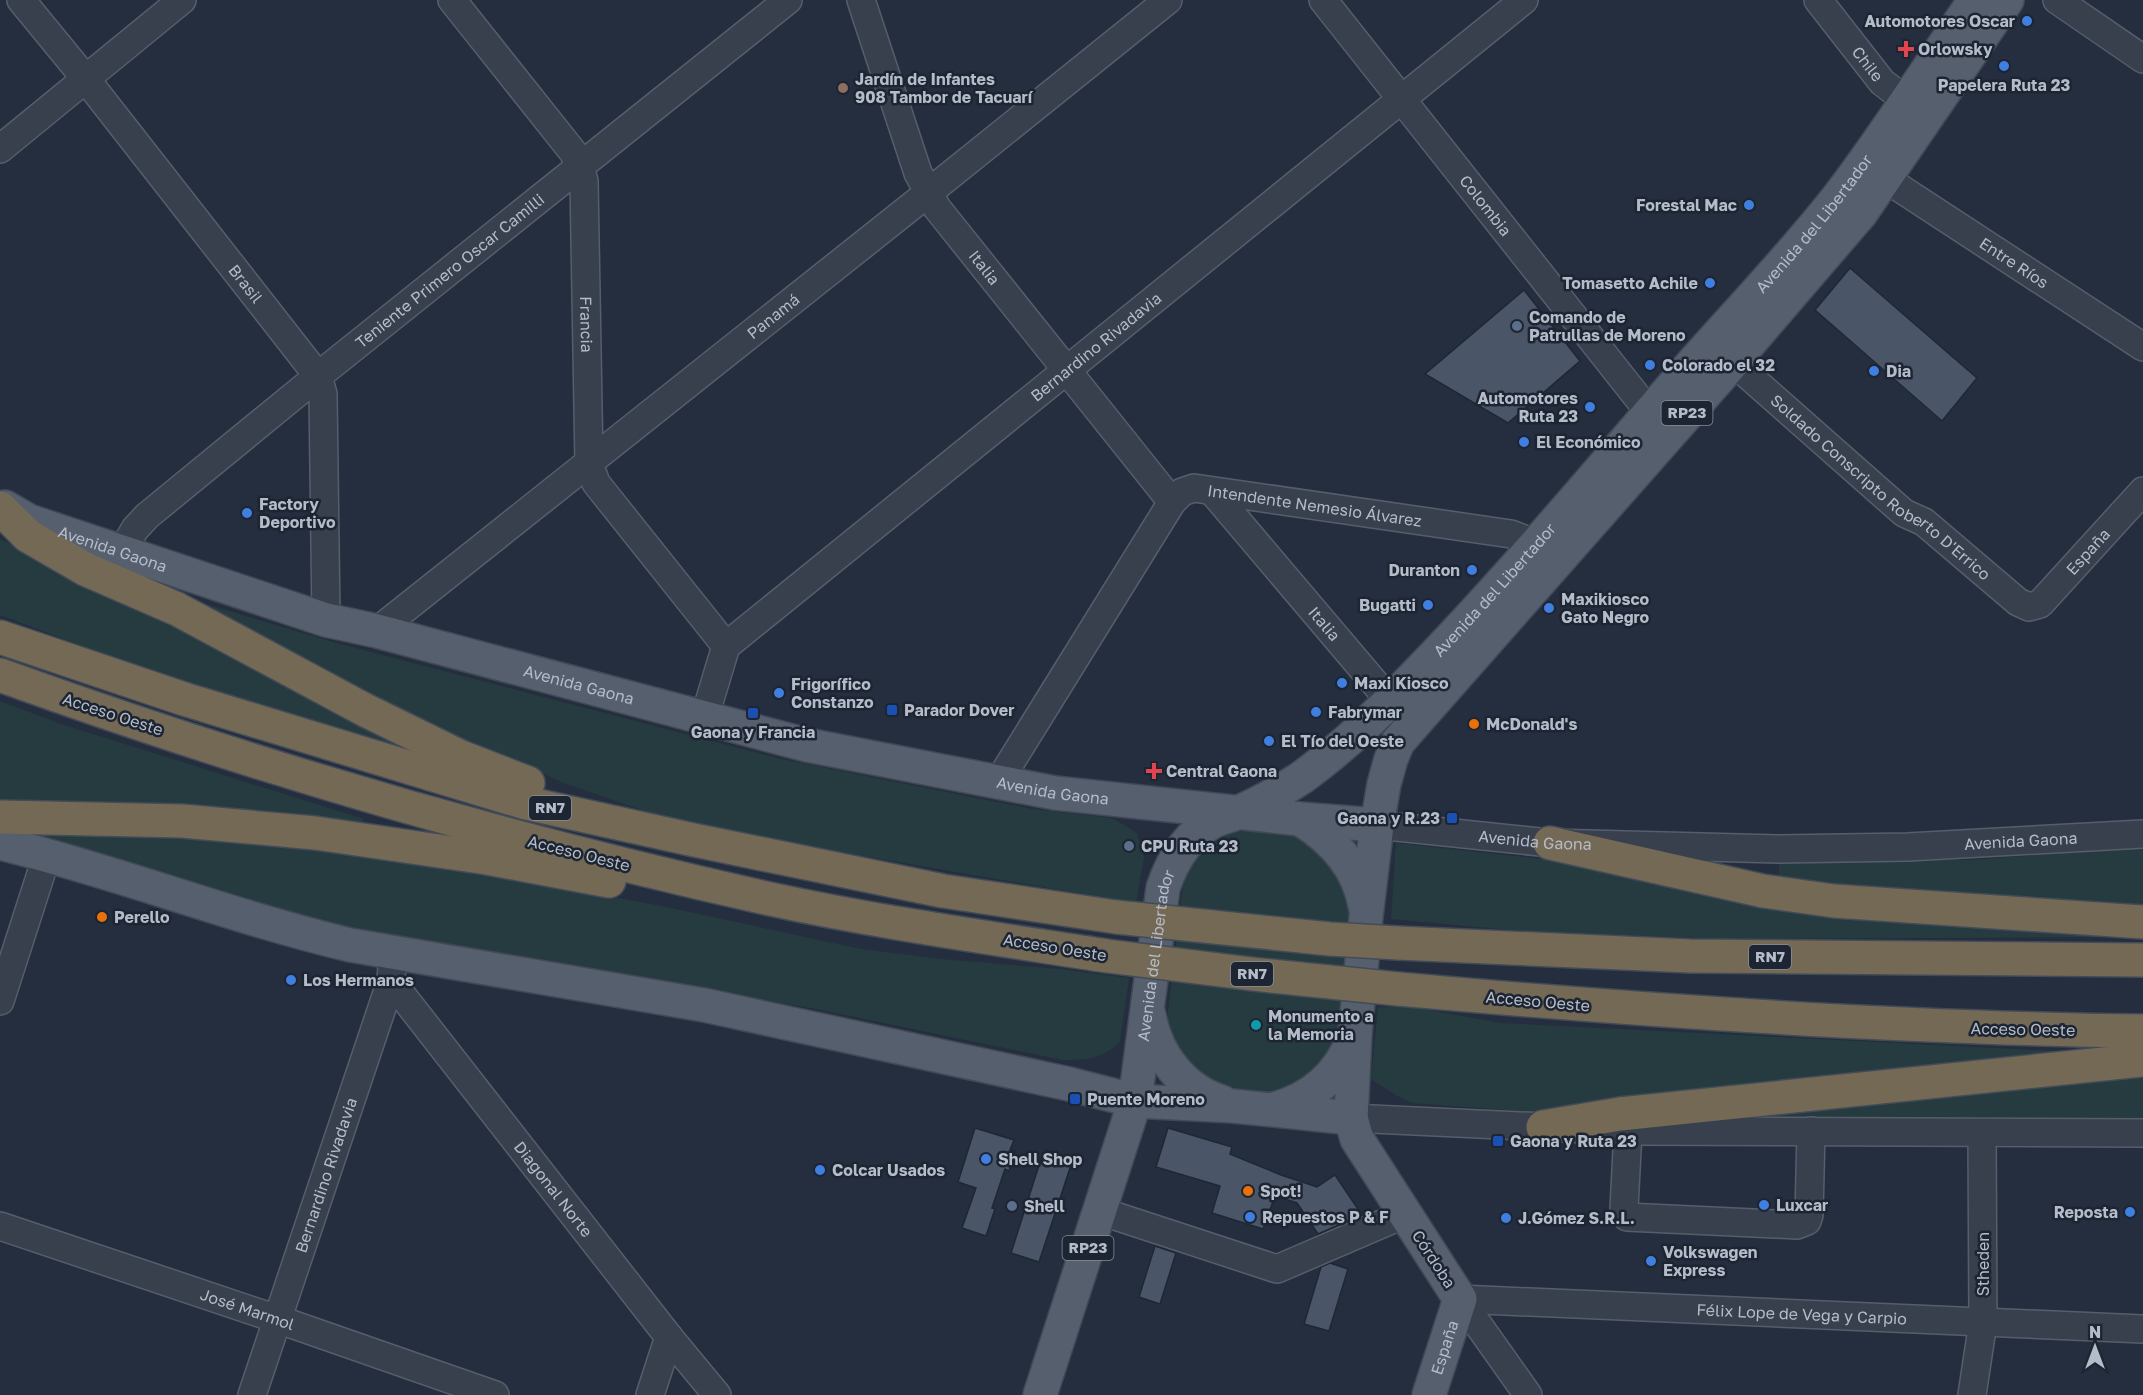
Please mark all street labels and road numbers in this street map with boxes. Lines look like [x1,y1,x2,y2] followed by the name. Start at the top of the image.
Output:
[1848,42,1888,85] street label: Chile
[1751,150,1876,297] street label: Avenida del Libertador
[1455,171,1516,240] street label: Colombia
[351,189,548,352] street label: Teniente Primero Oscar Camilli
[1976,233,2052,293] street label: Entre Ríos
[964,246,1004,289] street label: Italia
[224,260,267,307] street label: Brasil
[1026,288,1165,406] street label: Bernardino Rivadavia
[743,289,803,343] street label: Panamá
[576,296,597,353] street label: Francia
[1767,390,1995,584] street label: Soldado Conscripto Roberto D'Errico
[1662,401,1712,425] road number: RP23
[1206,480,1423,531] street label: Intendente Nemesio Álvarez
[1429,519,1560,661] street label: Avenida del Libertador
[56,521,170,576] street label: Avenida Gaona
[2062,524,2114,579] street label: España
[1304,602,1345,645] street label: Italia
[522,660,636,709] street label: Avenida Gaona
[60,688,166,740] street label: Acceso Oeste
[995,772,1110,809] street label: Avenida Gaona
[529,796,571,820] road number: RN7
[1478,826,1592,854] street label: Avenida Gaona
[1964,828,2078,854] street label: Avenida Gaona
[526,831,632,875] street label: Acceso Oeste
[1133,866,1179,1042] street label: Avenida del Libertador
[1002,929,1108,965] street label: Acceso Oeste
[1749,945,1791,969] road number: RN7
[1231,962,1273,986] road number: RN7
[1485,986,1591,1016] street label: Acceso Oeste
[1971,1018,2075,1040] street label: Acceso Oeste
[291,1095,361,1255] street label: Bernardino Rivadavia
[510,1137,597,1241] street label: Diagonal Norte
[1408,1226,1460,1292] street label: Córdoba
[1973,1232,1993,1296] street label: Stheden
[1062,1236,1114,1260] road number: RP23
[198,1284,297,1334] street label: José Marmol
[1696,1299,1907,1329] street label: Félix Lope de Vega y Carpio
[1426,1318,1462,1377] street label: España

